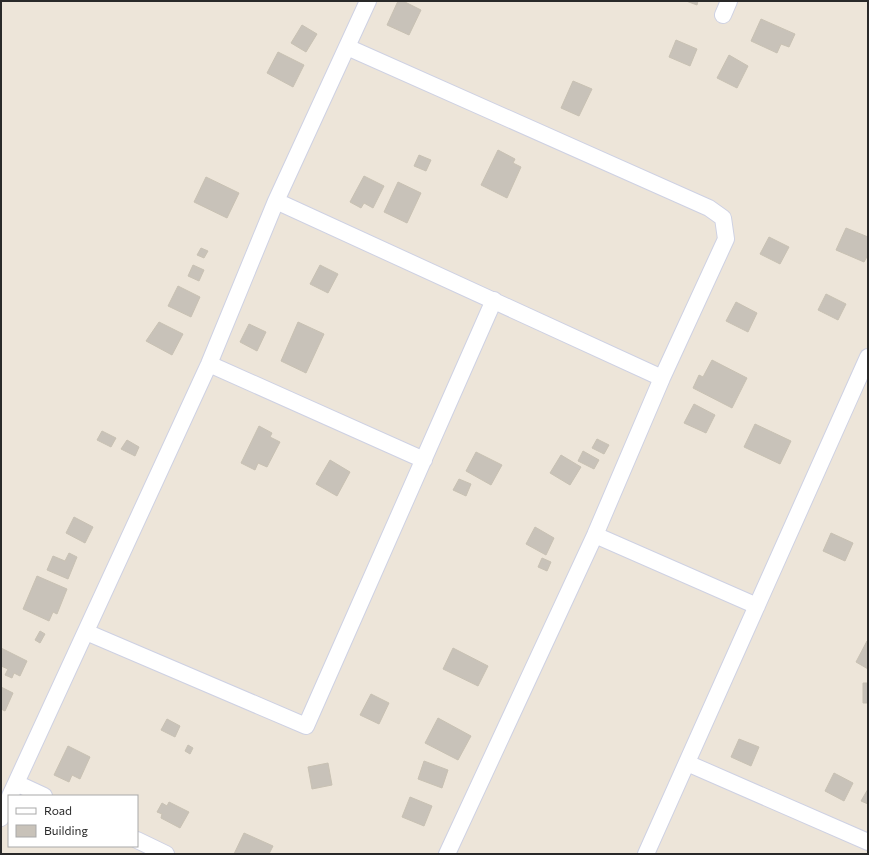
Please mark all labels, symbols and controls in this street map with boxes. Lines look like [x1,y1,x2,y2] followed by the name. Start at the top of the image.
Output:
[8,795,138,847] legend
[44,803,72,817] text: Road
[44,823,88,837] text: Building

